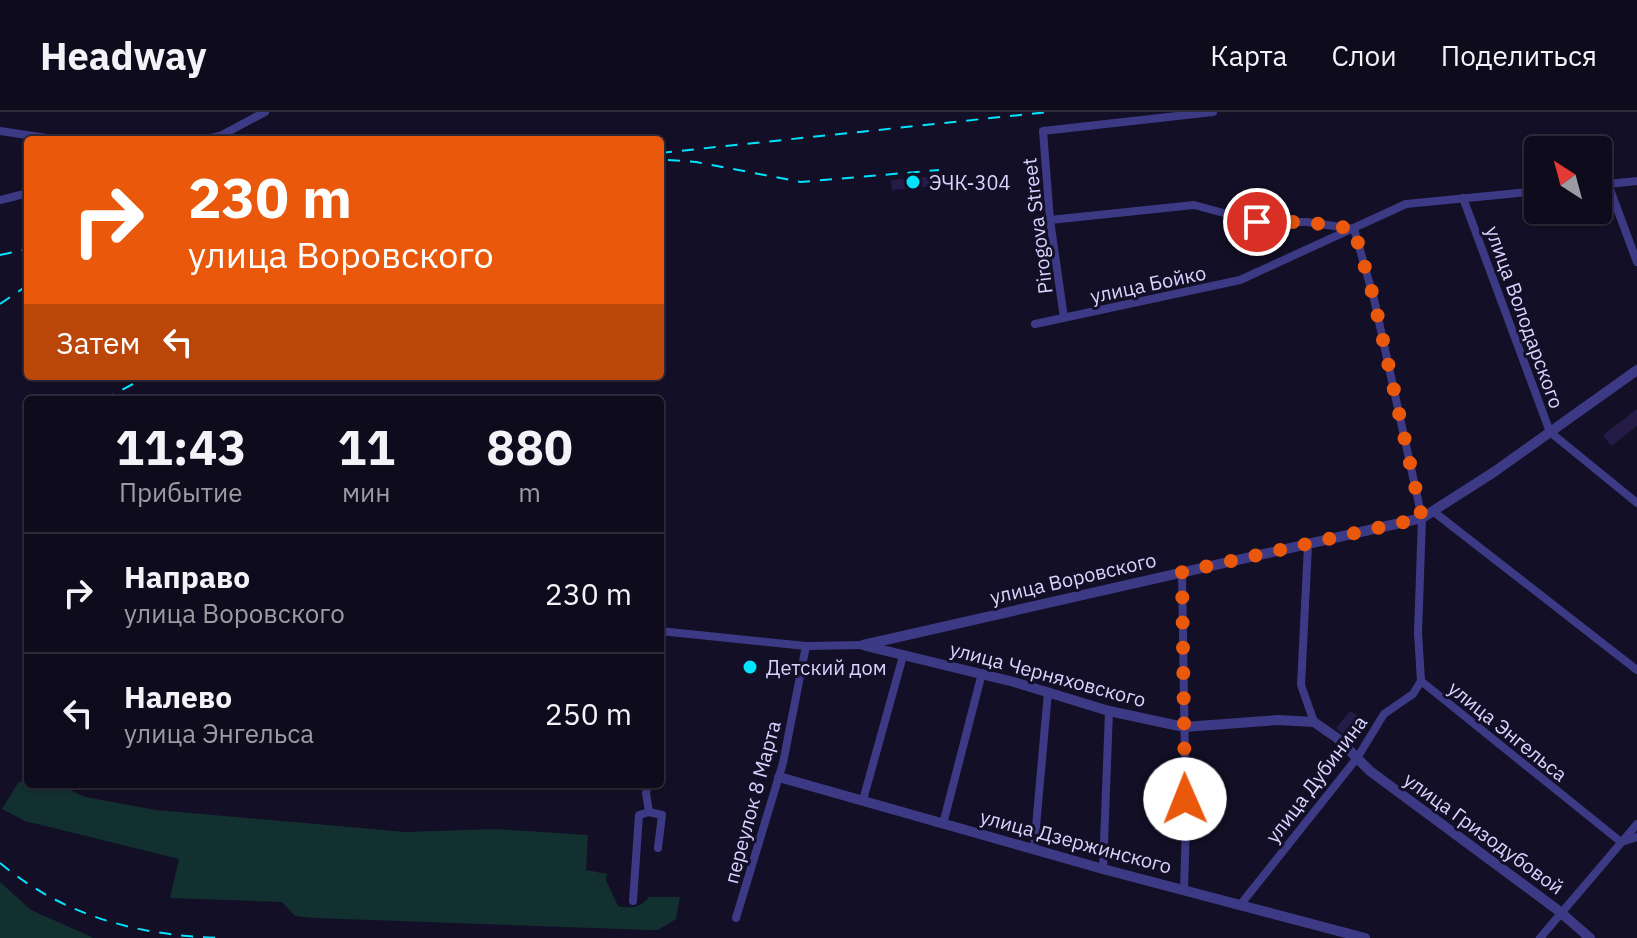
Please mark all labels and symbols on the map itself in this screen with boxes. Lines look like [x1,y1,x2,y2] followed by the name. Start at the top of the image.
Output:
[1524,136,1612,224] north arrow
[1015,156,1059,296] street label: Pirogova Street
[929,169,1011,196] place label: ЭЧК-304
[904,173,922,191] marker: ЭЧК-304
[1223,188,1291,256] pin
[1479,222,1571,412] street label: улица Володарского
[1088,259,1208,309] street label: улица Бойко
[987,546,1159,610] street label: улица Воровского
[947,635,1149,713] street label: улица Черняховского
[766,654,887,681] place label: Детский дом
[741,658,759,676] marker: Детский дом
[1443,674,1574,788] street label: улица Энгельса
[1259,709,1373,848] street label: улица Дубинина
[717,717,787,886] street label: переулок 8 Марта
[1143,757,1227,841] position arrow
[1398,766,1570,900] street label: улица Гризодубовой
[977,802,1175,880] street label: улица Дзержинского

